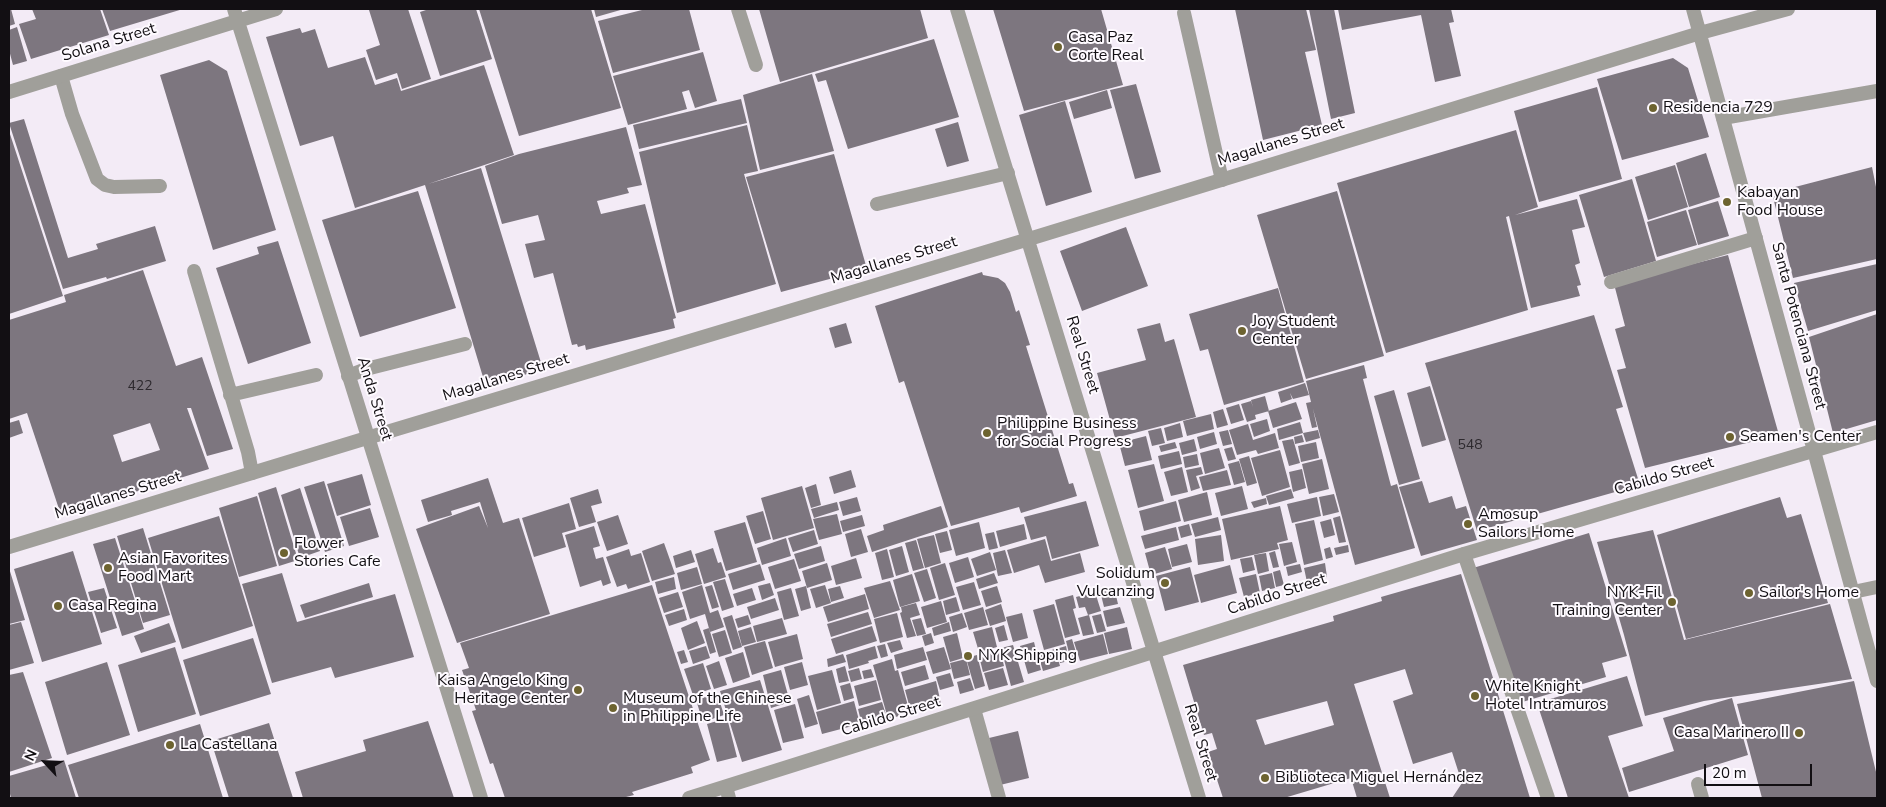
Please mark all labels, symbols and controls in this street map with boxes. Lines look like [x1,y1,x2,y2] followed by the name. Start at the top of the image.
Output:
[60,20,158,66] street label: Solana Street
[1068,28,1144,66] place label: Casa Paz Corte Real
[1052,41,1064,53] marker: Casa Paz Corte Real
[1663,98,1773,118] place label: Residencia 729
[1647,102,1659,114] marker: Residencia 729
[1216,115,1346,171] street label: Magallanes Street
[1737,183,1823,221] place label: Kabayan Food House
[1721,196,1733,208] marker: Kabayan Food House
[829,233,959,289] street label: Magallanes Street
[1766,240,1830,412] street label: Santa Potenciana Street
[1252,312,1335,350] place label: Joy Student Center
[1061,314,1103,396] street label: Real Street
[1236,325,1248,337] marker: Joy Student Center
[441,350,571,406] street label: Magallanes Street
[352,355,396,443] street label: Anda Street
[127,379,153,395] house number: 422
[997,414,1137,452] place label: Philippine Business for Social Progress
[981,427,993,439] marker: Philippine Business for Social Progress
[1740,427,1861,447] place label: Seamen's Center
[1724,431,1736,443] marker: Seamen's Center
[1457,438,1483,454] house number: 548
[1612,454,1716,500] street label: Cabildo Street
[53,468,183,524] street label: Magallanes Street
[1478,505,1574,543] place label: Amosup Sailors Home
[1462,518,1474,530] marker: Amosup Sailors Home
[294,534,381,572] place label: Flower Stories Cafe
[278,547,290,559] marker: Flower Stories Cafe
[118,549,228,587] place label: Asian Favorites Food Mart
[102,562,114,574] marker: Asian Favorites Food Mart
[1077,564,1155,602] place label: Solidum Vulcanzing
[1225,570,1329,620] street label: Cabildo Street
[1159,577,1171,589] marker: Solidum Vulcanzing
[1553,583,1662,621] place label: NYK-Fil Training Center
[1759,583,1859,603] place label: Sailor's Home
[1743,587,1755,599] marker: Sailor's Home
[68,596,157,616] place label: Casa Regina
[1666,596,1678,608] marker: NYK-Fil Training Center
[52,600,64,612] marker: Casa Regina
[978,646,1077,666] place label: NYK Shipping
[962,650,974,662] marker: NYK Shipping
[437,671,568,709] place label: Kaisa Angelo King Heritage Center
[1485,677,1607,715] place label: White Knight Hotel Intramuros
[572,684,584,696] marker: Kaisa Angelo King Heritage Center
[623,689,792,727] place label: Museum of the Chinese in Philippine Life
[1469,690,1481,702] marker: White Knight Hotel Intramuros
[839,693,943,741] street label: Cabildo Street
[607,702,619,714] marker: Museum of the Chinese in Philippine Life
[1179,702,1221,784] street label: Real Street
[1674,723,1789,743] place label: Casa Marinero II
[1793,727,1805,739] marker: Casa Marinero II
[180,735,277,755] place label: La Castellana
[20,737,70,787] north arrow
[164,739,176,751] marker: La Castellana
[20,747,42,764] text: N
[1706,754,1814,786] scale bar
[1712,763,1747,783] text: 20 m
[1275,768,1481,788] place label: Biblioteca Miguel Hernández
[1259,772,1271,784] marker: Biblioteca Miguel Hernández

